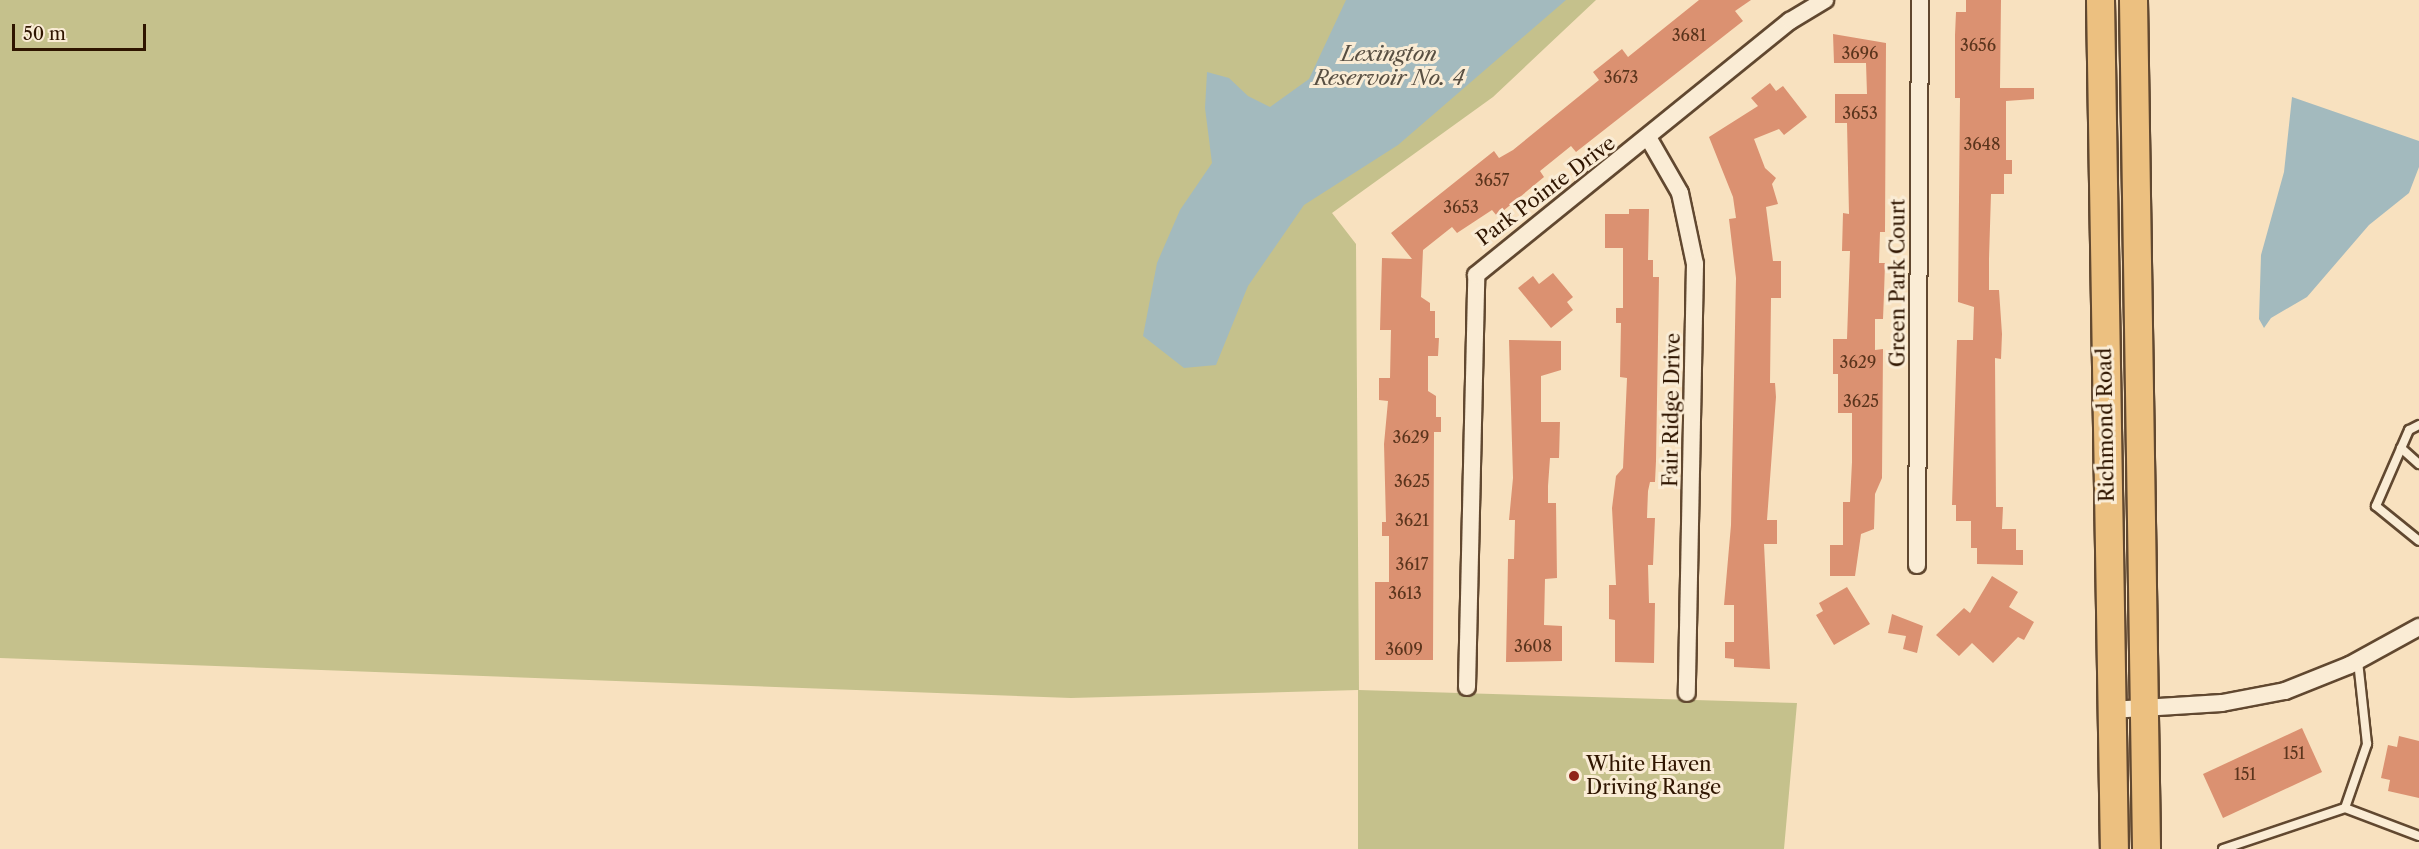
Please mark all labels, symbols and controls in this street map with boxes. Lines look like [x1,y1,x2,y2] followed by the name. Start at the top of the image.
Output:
[15,12,148,50] scale bar
[23,23,66,45] text: 50 m
[1672,25,1706,45] house number: 3681
[1960,35,1996,55] house number: 3656
[1314,41,1464,91] water label: Lexington Reservoir No. 4
[1842,43,1878,63] house number: 3696
[1604,67,1638,87] house number: 3673
[1842,103,1878,123] house number: 3653
[1472,131,1620,251] street label: Park Pointe Drive
[1964,134,2000,154] house number: 3648
[1475,170,1509,190] house number: 3657
[1443,197,1479,217] house number: 3653
[1886,199,1910,367] street label: Green Park Court
[1659,333,1685,487] street label: Fair Ridge Drive
[2093,348,2119,502] street label: Richmond Road
[1840,352,1876,372] house number: 3629
[1843,391,1879,411] house number: 3625
[1393,427,1429,447] house number: 3629
[1394,471,1430,491] house number: 3625
[1395,510,1429,530] house number: 3621
[1396,554,1428,574] house number: 3617
[1388,583,1422,603] house number: 3613
[1514,636,1552,656] house number: 3608
[1385,639,1423,659] house number: 3609
[2283,743,2305,763] house number: 151
[1586,752,1721,799] place label: White Haven Driving Range
[2234,764,2256,784] house number: 151
[1567,769,1581,783] marker: White Haven Driving Range

